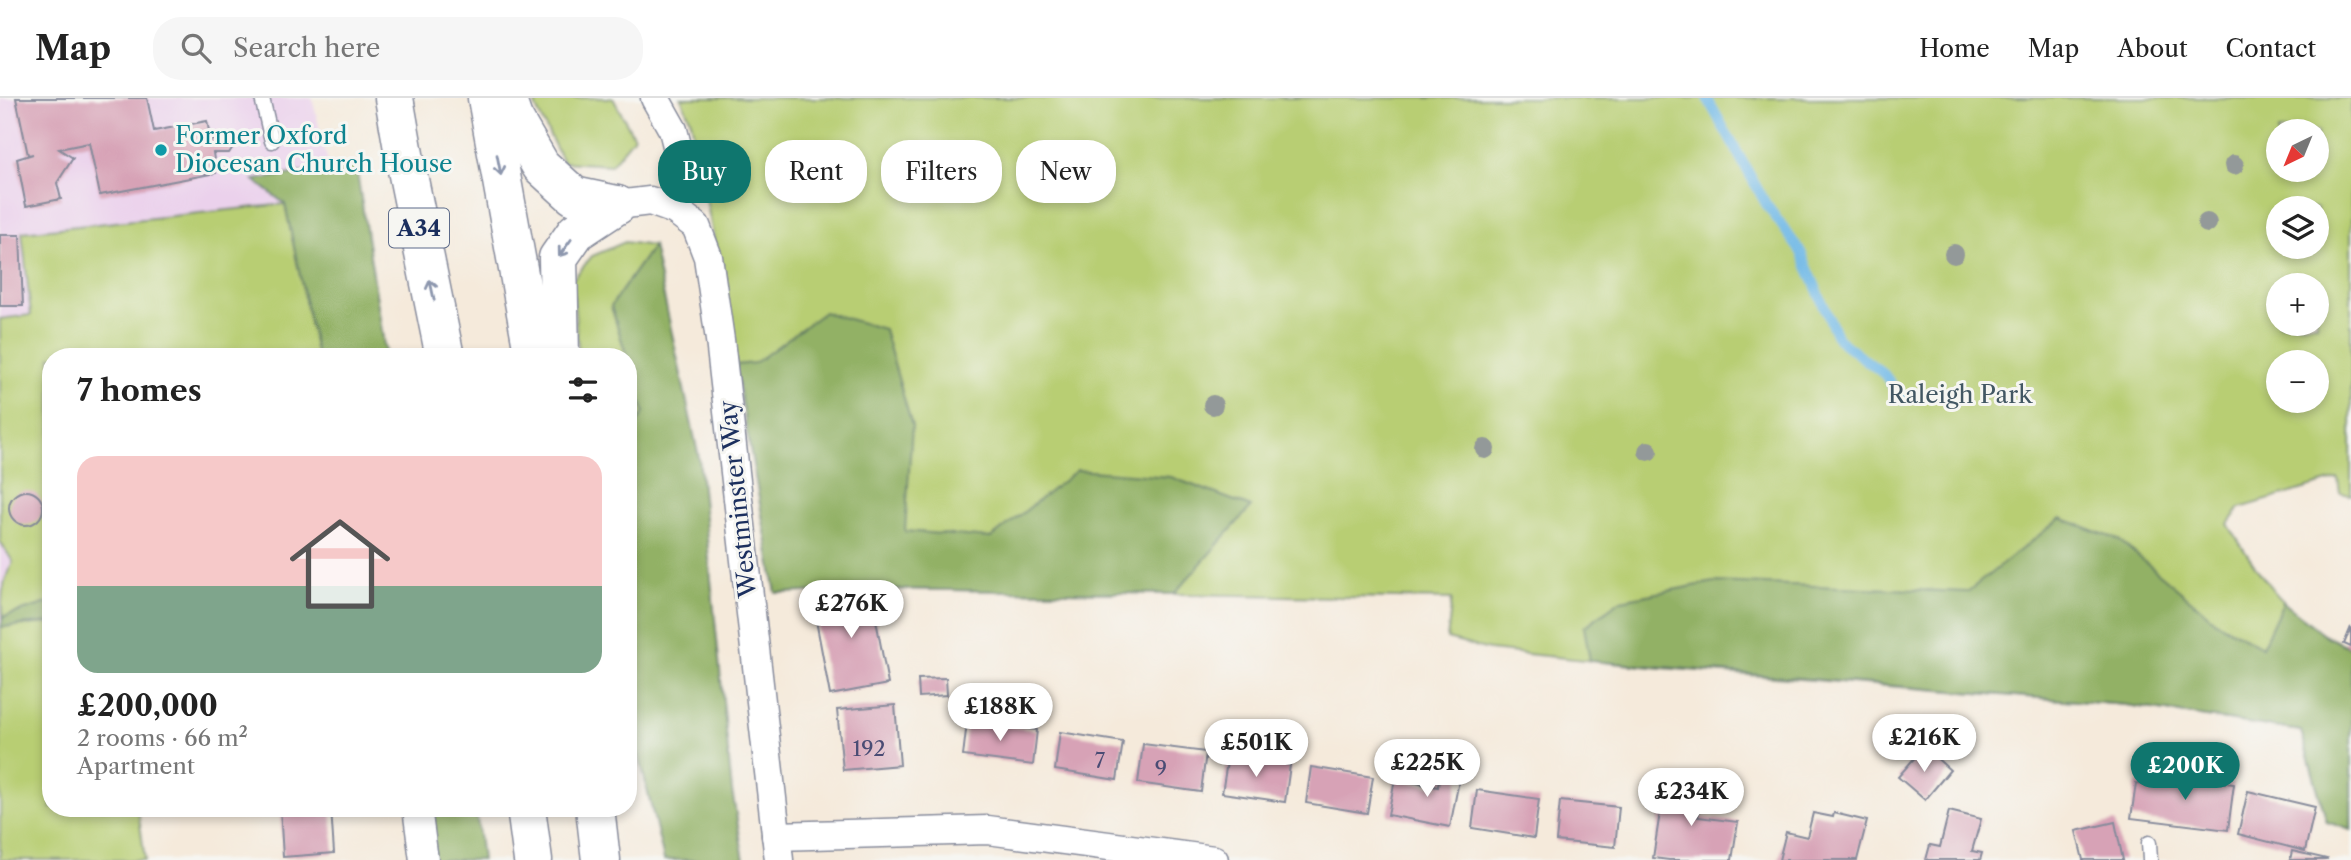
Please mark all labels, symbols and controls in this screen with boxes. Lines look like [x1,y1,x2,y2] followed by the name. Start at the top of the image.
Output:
[153,17,643,80] search box
[35,28,111,69] text: Map
[177,29,215,67] icon: search
[233,32,380,64] text: Search here
[1919,34,1990,63] text: Home
[2028,34,2079,63] text: Map
[2117,34,2188,63] text: About
[2226,34,2316,63] text: Contact
[2266,119,2329,182] north arrow
[2266,119,2329,413] map controls
[175,121,453,178] place label: Former Oxford Diocesan Church House
[658,140,751,203] chip: Buy
[765,140,867,203] chip: Rent
[881,140,1002,203] chip: Filters
[1016,140,1116,203] chip: New
[153,142,169,158] marker: Former Oxford Diocesan Church House
[493,153,507,176] one-way arrow
[2266,196,2329,259] button: layers
[389,209,449,248] road number: A34
[558,238,572,257] one-way arrow
[2266,273,2329,336] button: +
[424,279,438,302] one-way arrow
[2266,350,2329,413] button: −
[564,371,602,409] icon: filters
[77,372,202,409] text: 7 homes
[1888,380,2033,409] park label: Raleigh Park
[713,398,762,600] street label: Westminster Way
[277,501,403,627] icon: home
[802,580,900,640] pin: £276K
[815,589,887,617] text: £276K
[951,684,1049,743] pin: £188K
[77,687,218,724] text: £200,000
[964,692,1036,720] text: £188K
[1875,714,1973,774] pin: £216K
[1207,720,1305,779] pin: £501K
[1888,723,1960,751] text: £216K
[77,724,248,752] text: 2 rooms · 66 m²
[1220,728,1292,756] text: £501K
[852,736,886,761] house number: 192
[1378,740,1476,799] pin: £225K
[2136,742,2234,802] pin: £200K
[1095,748,1106,773] house number: 7
[1390,748,1464,776] text: £225K
[2147,751,2223,779] text: £200K
[77,752,195,780] text: Apartment
[1155,756,1167,781] house number: 9
[1642,768,1740,828] pin: £234K
[1654,777,1728,805] text: £234K

